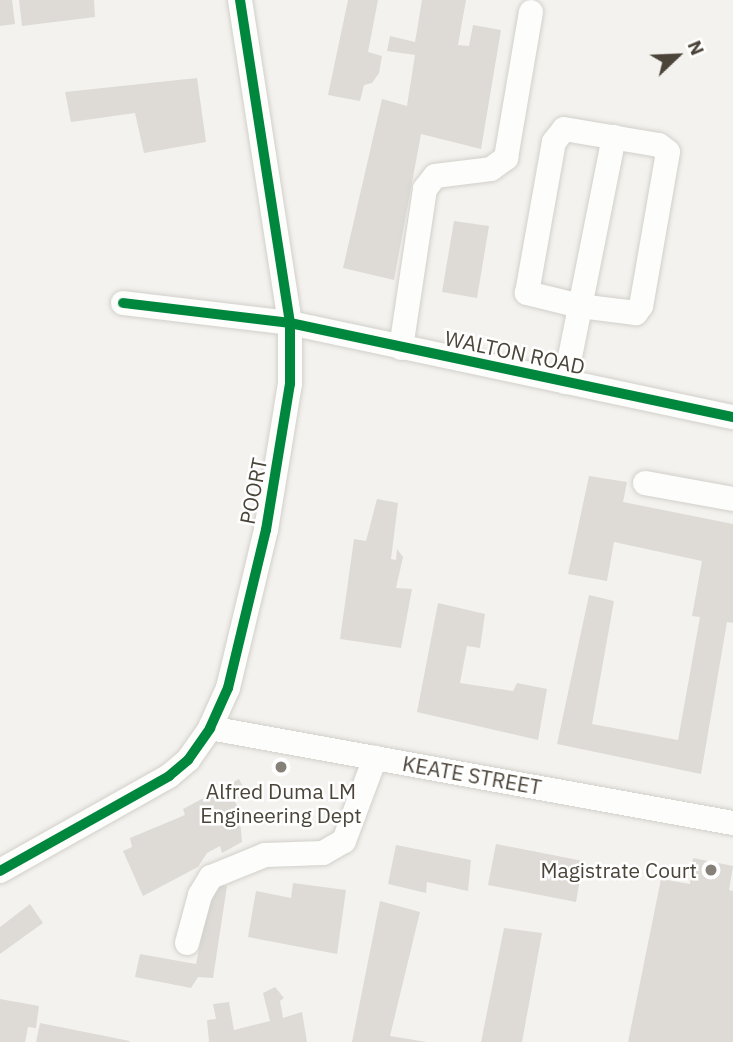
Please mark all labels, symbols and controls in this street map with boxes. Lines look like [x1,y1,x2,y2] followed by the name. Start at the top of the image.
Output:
[642,21,712,91] north arrow
[683,37,710,59] text: N
[443,325,587,379] street label: WALTON ROAD
[234,456,272,526] street label: POORT
[401,750,543,800] street label: KEATE STREET
[273,759,289,775] marker: Alfred Duma LM Engineering Dept
[200,778,362,828] place label: Alfred Duma LM Engineering Dept
[540,857,697,883] place label: Magistrate Court
[703,862,719,878] marker: Magistrate Court

